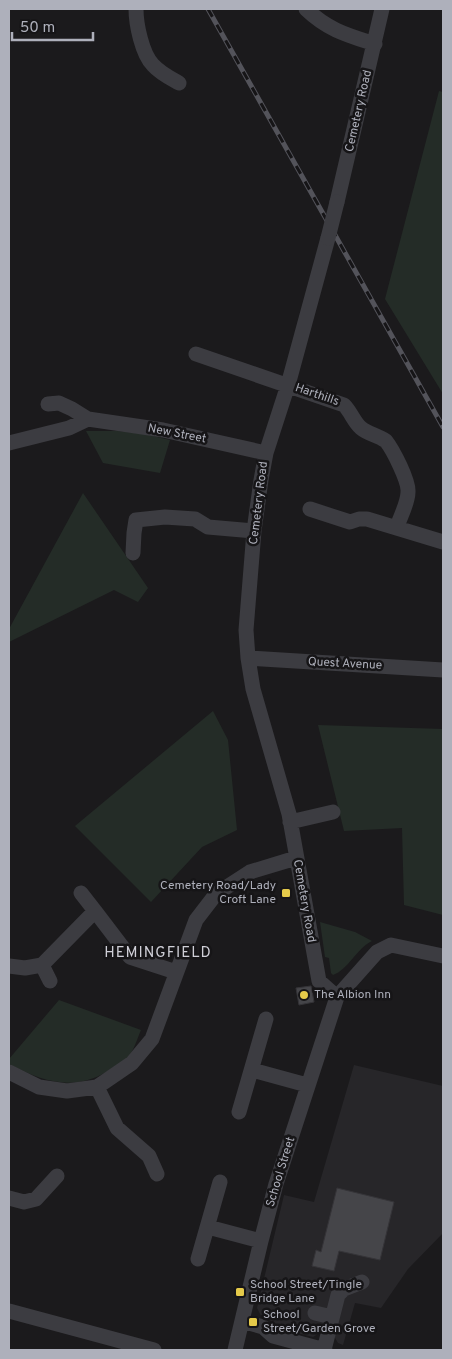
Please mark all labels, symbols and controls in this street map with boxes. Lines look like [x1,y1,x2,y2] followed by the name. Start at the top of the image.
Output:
[12,10,94,42] scale bar
[20,19,55,38] text: 50 m
[342,68,376,154] street label: Cemetery Road
[293,380,341,410] street label: Harthills
[146,420,208,448] street label: New Street
[246,460,272,546] street label: Cemetery Road
[307,654,383,674] street label: Quest Avenue
[289,858,319,944] street label: Cemetery Road
[160,878,276,908] place label: Cemetery Road/Lady Croft Lane
[280,887,292,899] marker: Cemetery Road/Lady Croft Lane
[104,944,212,963] district label: HEMINGFIELD
[314,987,391,1003] place label: The Albion Inn
[298,989,310,1001] marker: The Albion Inn
[263,1135,299,1209] street label: School Street
[250,1277,362,1307] place label: School Street/Tingle Bridge Lane
[234,1286,246,1298] marker: School Street/Tingle Bridge Lane
[263,1307,375,1337] place label: School Street/Garden Grove
[247,1316,259,1328] marker: School Street/Garden Grove

